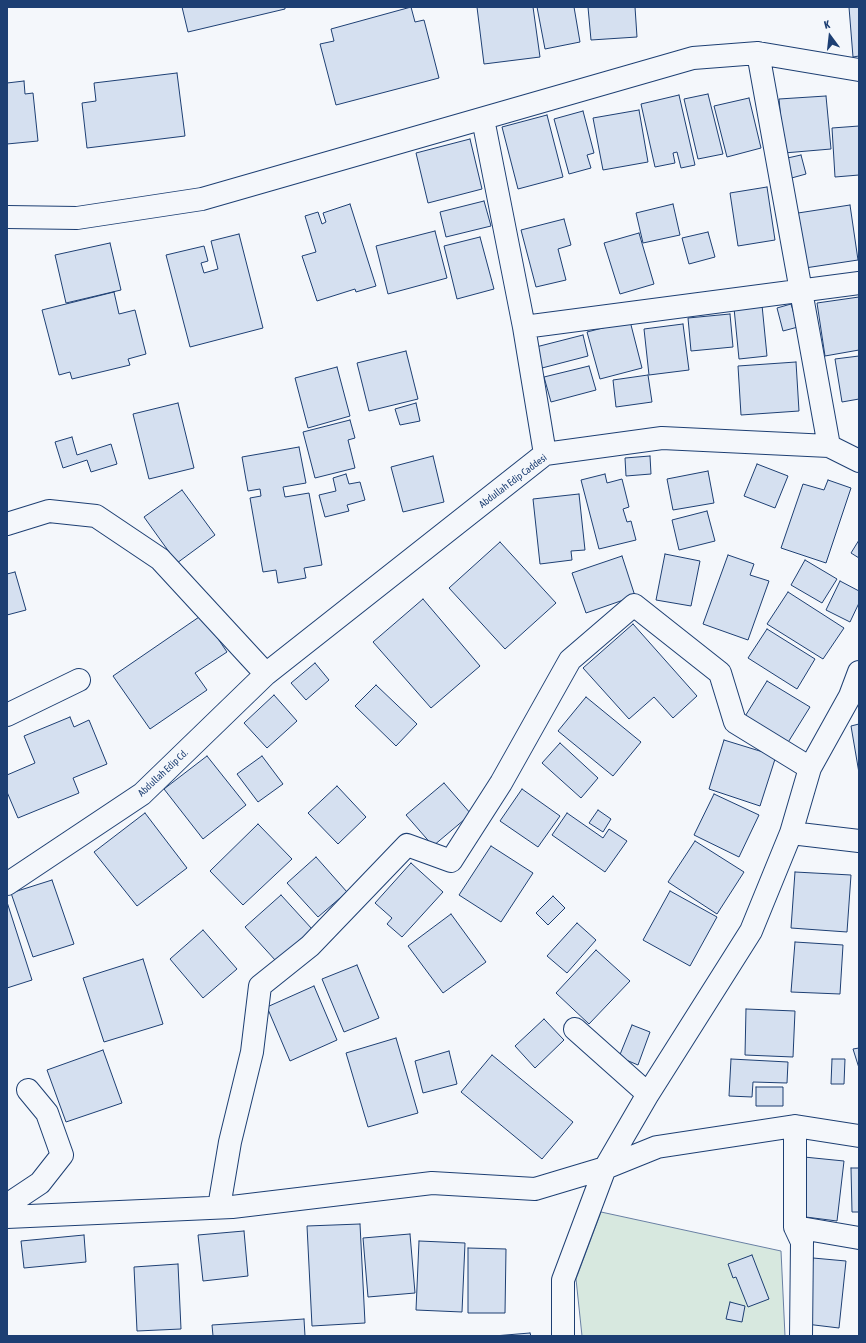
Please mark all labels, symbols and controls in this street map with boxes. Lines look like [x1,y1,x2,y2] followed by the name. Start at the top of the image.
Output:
[810,16,850,56] north arrow
[823,18,831,31] text: K
[477,452,549,510] street label: Abdullah Edip Caddesi
[136,747,190,799] street label: Abdullah Edip Cd.

